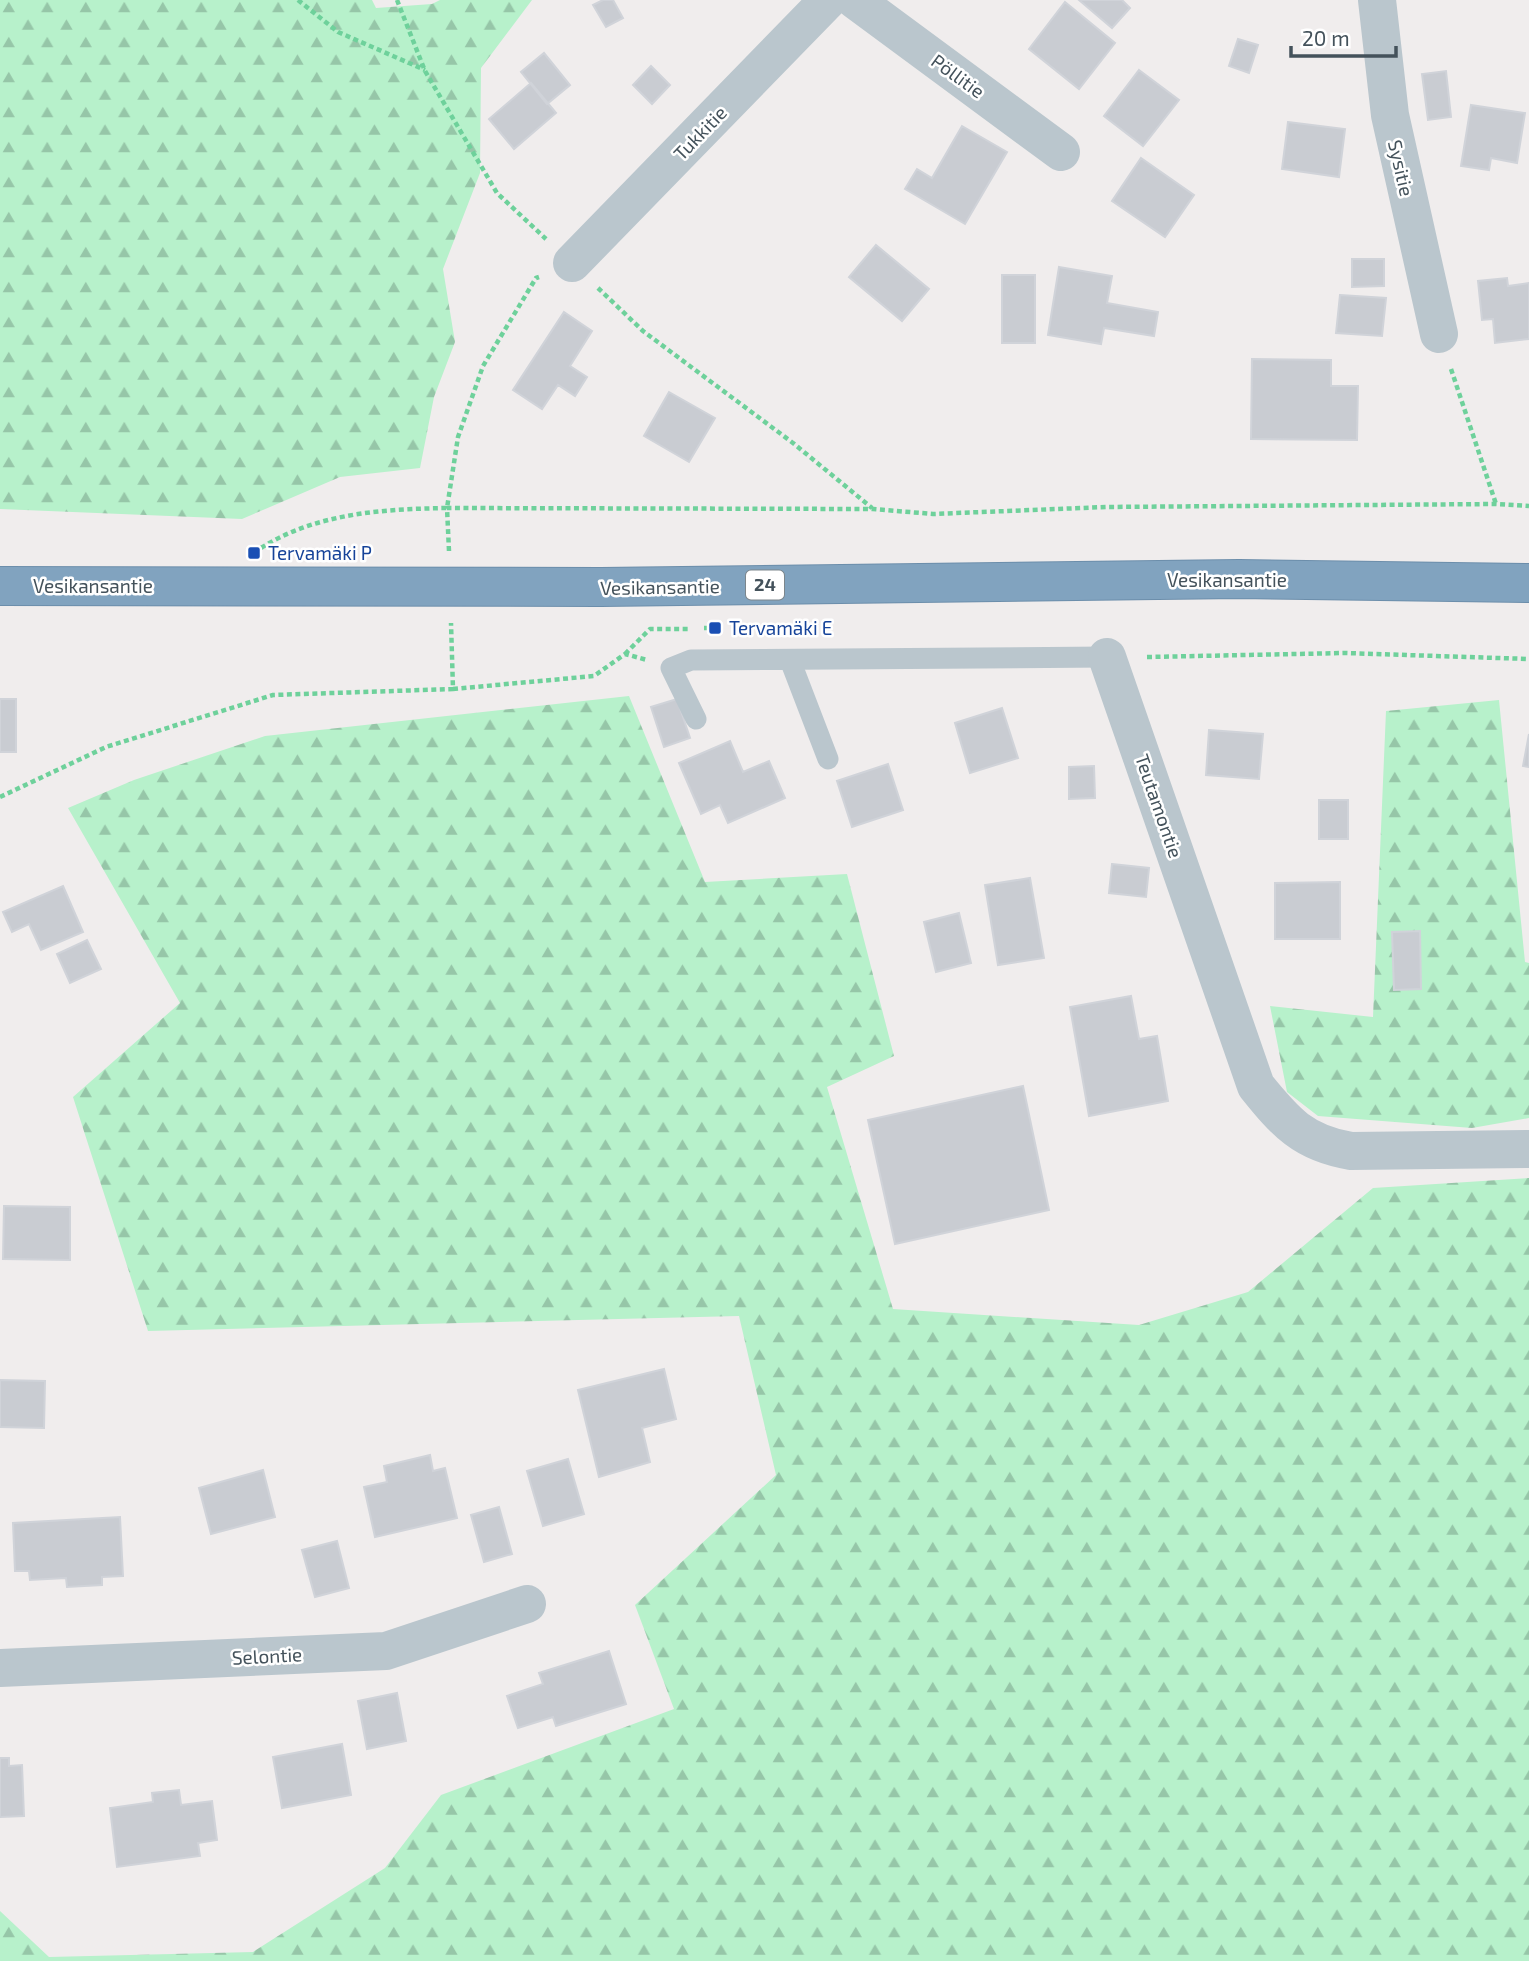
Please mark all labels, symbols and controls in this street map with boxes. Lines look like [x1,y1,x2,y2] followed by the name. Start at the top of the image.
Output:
[1291,14,1396,58] scale bar
[1302,25,1350,50] text: 20 m
[927,49,989,103] street label: Pöllitie
[668,101,731,165] street label: Tukkitie
[1384,137,1419,198] street label: Sysitie
[268,541,372,564] place label: Tervamäki P
[246,545,262,561] marker: Tervamäki P
[1167,568,1287,591] street label: Vesikansantie
[746,570,784,600] road number: 24
[33,574,153,597] street label: Vesikansantie
[600,574,720,599] street label: Vesikansantie
[729,616,832,639] place label: Tervamäki E
[707,620,723,636] marker: Tervamäki E
[1131,751,1188,861] street label: Teutamontie
[231,1642,303,1669] street label: Selontie

